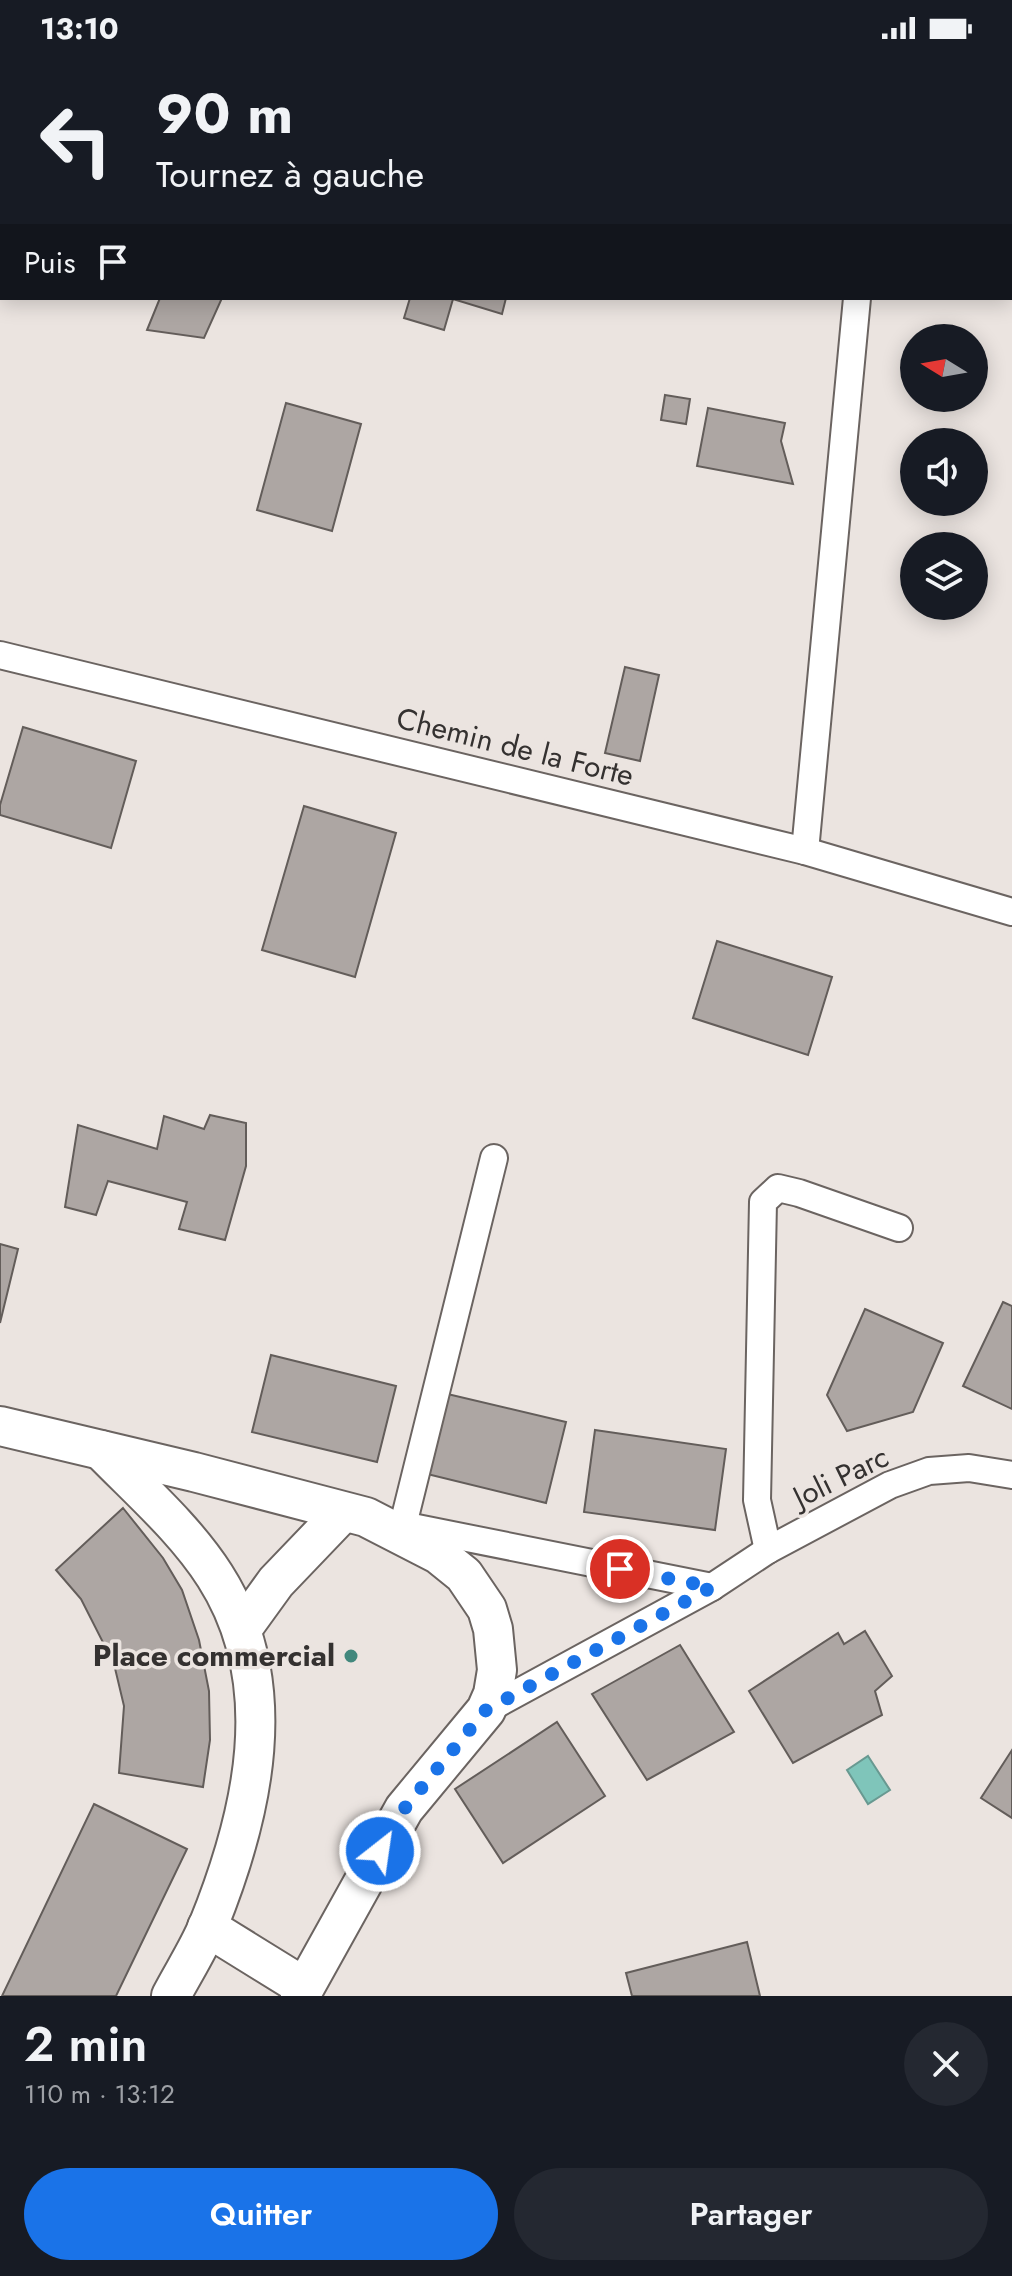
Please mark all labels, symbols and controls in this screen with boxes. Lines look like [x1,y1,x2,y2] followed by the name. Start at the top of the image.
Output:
[40,7,119,50] text: 13:10
[156,73,293,154] text: 90 m
[24,88,128,192] icon: left
[156,148,424,200] text: Tournez à gauche
[91,240,135,284] icon: arrive
[24,241,75,284] text: Puis
[900,324,988,412] north arrow
[900,324,988,620] map controls
[900,428,988,516] button: sound
[900,532,988,620] button: layers
[392,696,638,797] street label: Chemin de la Forte
[782,1435,896,1520] street label: Joli Parc
[586,1535,654,1603] pin
[598,1547,642,1591] icon: arrive
[93,1634,335,1677] place label: Place commercial
[342,1647,360,1665] marker: Place commercial
[338,1809,422,1893] position arrow
[24,2010,147,2079] text: 2 min
[904,2022,988,2106] button: close
[24,2075,175,2113] text: 110 m · 13:12
[24,2168,498,2260] button: Quitter
[514,2168,988,2260] button: Partager

